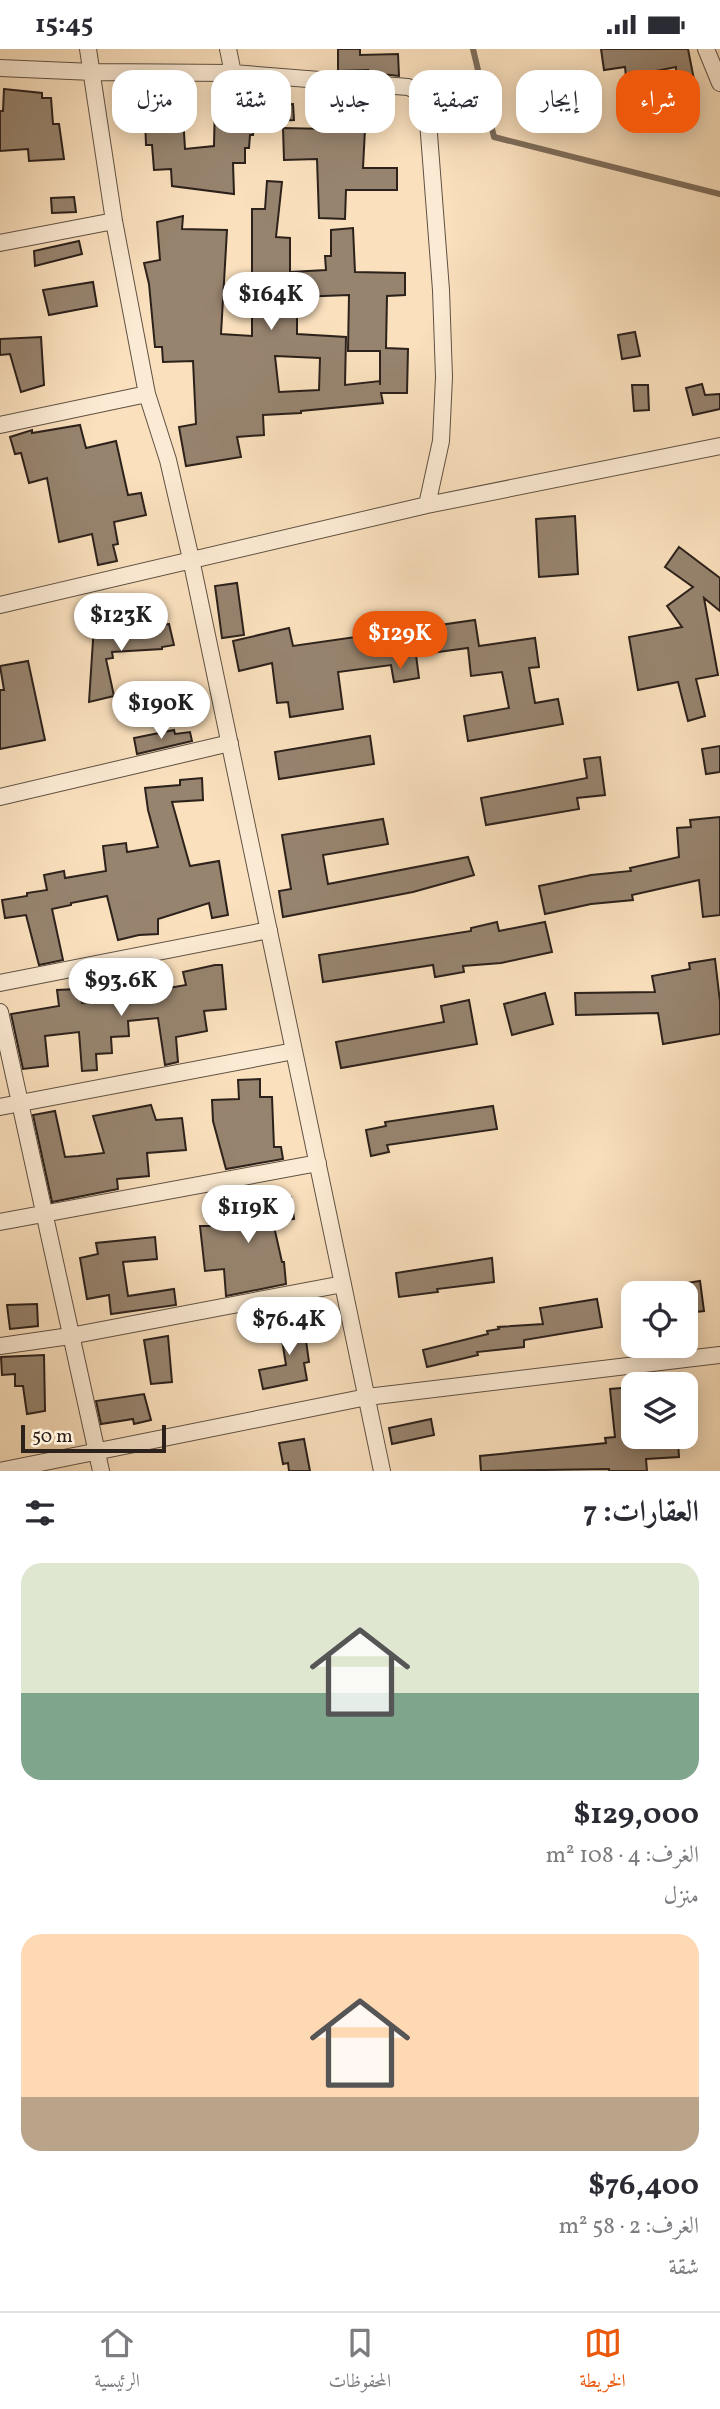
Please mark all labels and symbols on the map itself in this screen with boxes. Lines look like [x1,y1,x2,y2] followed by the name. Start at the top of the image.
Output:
[222,273,320,332] pin: $164K
[72,593,170,653] pin: $123K
[351,611,449,671] pin: $129K
[112,681,210,741] pin: $190K
[64,958,178,1018] pin: $93.6K
[199,1185,297,1245] pin: $119K
[232,1297,346,1357] pin: $76.4K
[21,1422,166,1454] scale bar

